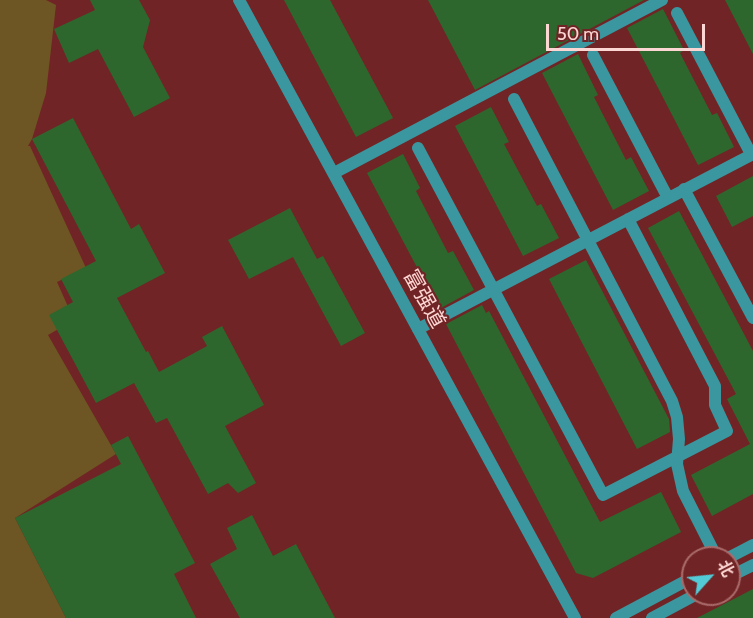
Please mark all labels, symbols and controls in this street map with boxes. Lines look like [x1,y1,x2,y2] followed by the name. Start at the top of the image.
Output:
[549,12,708,50] scale bar
[557,23,599,45] text: 50 m
[398,265,450,333] street label: 富强道
[681,546,741,606] north arrow
[714,557,738,580] text: 北

